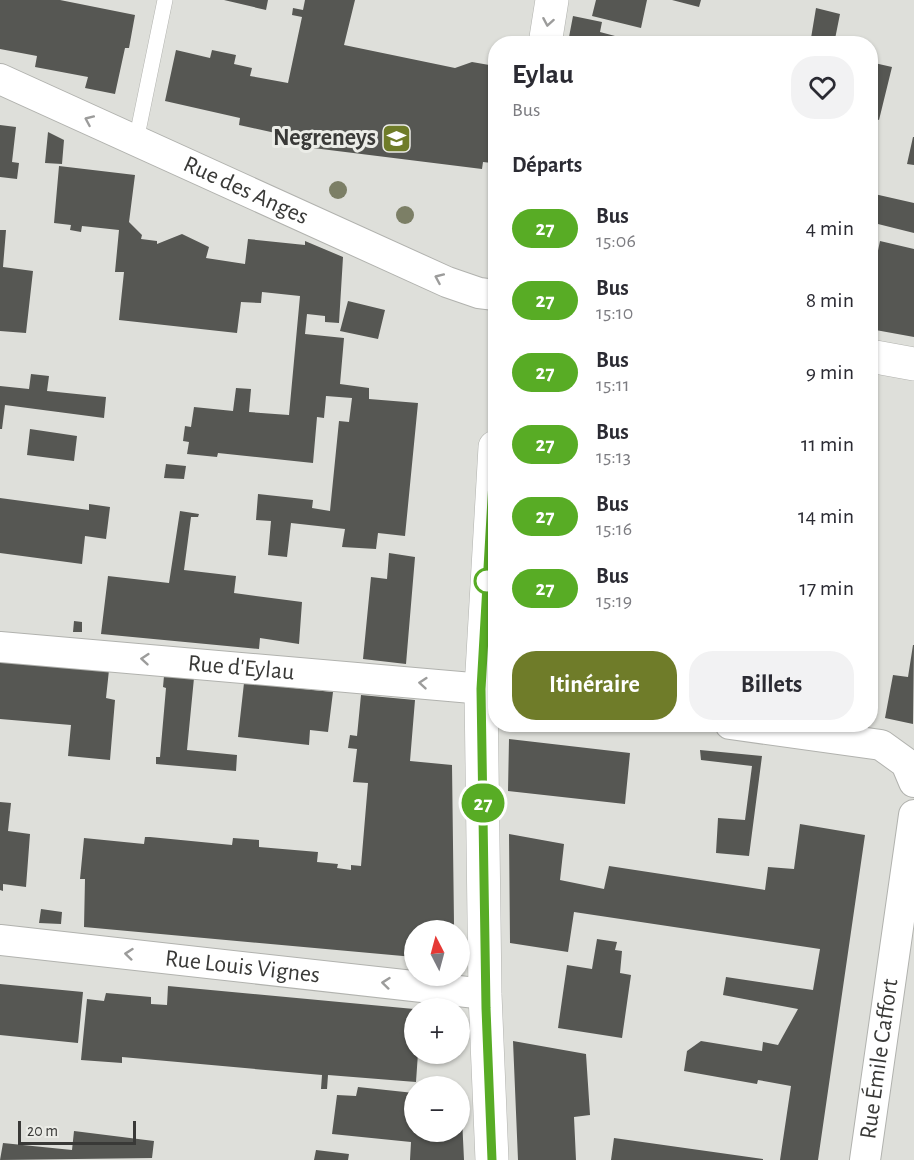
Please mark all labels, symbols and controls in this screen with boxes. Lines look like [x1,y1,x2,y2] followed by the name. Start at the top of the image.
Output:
[543,17,555,26] one-way arrow
[791,56,854,119] button: heart
[512,61,574,89] text: Eylau
[512,100,540,120] text: Bus
[85,115,96,127] one-way arrow
[381,122,413,154] school or university icon: Negreneys
[273,126,376,150] place label: Negreneys
[180,152,312,229] street label: Rue des Anges
[512,154,582,176] text: Départs
[596,205,629,227] text: Bus
[806,217,854,239] text: 4 min
[536,218,554,239] text: 27
[596,231,636,251] text: 15:06
[435,274,446,286] one-way arrow
[596,277,629,299] text: Bus
[806,289,854,311] text: 8 min
[536,290,554,311] text: 27
[596,303,633,323] text: 15:10
[596,349,629,371] text: Bus
[806,361,854,383] text: 9 min
[536,362,554,383] text: 27
[596,375,630,395] text: 15:11
[596,421,629,443] text: Bus
[801,433,854,455] text: 11 min
[536,434,554,455] text: 27
[596,447,631,467] text: 15:13
[596,493,629,515] text: Bus
[798,505,854,527] text: 14 min
[536,506,554,527] text: 27
[596,519,632,539] text: 15:16
[596,565,629,587] text: Bus
[474,568,500,594] unlabelled marker
[799,577,854,599] text: 17 min
[536,578,554,599] text: 27
[596,591,632,611] text: 15:19
[187,651,295,685] street label: Rue d'Eylau
[512,651,677,720] button: Itinéraire
[689,651,854,720] button: Billets
[141,653,150,666] one-way arrow
[419,677,428,690] one-way arrow
[456,784,510,822] line badge: 27
[474,793,492,814] text: 27
[404,920,470,986] north arrow
[404,920,470,1142] map controls
[164,946,321,988] street label: Rue Louis Vignes
[125,948,134,961] one-way arrow
[381,977,390,989] one-way arrow
[856,977,903,1141] street label: Rue Émile Caffort
[404,998,470,1064] button: +
[404,1076,470,1142] button: −
[18,1118,136,1146] scale bar
[27,1123,58,1139] text: 20 m

